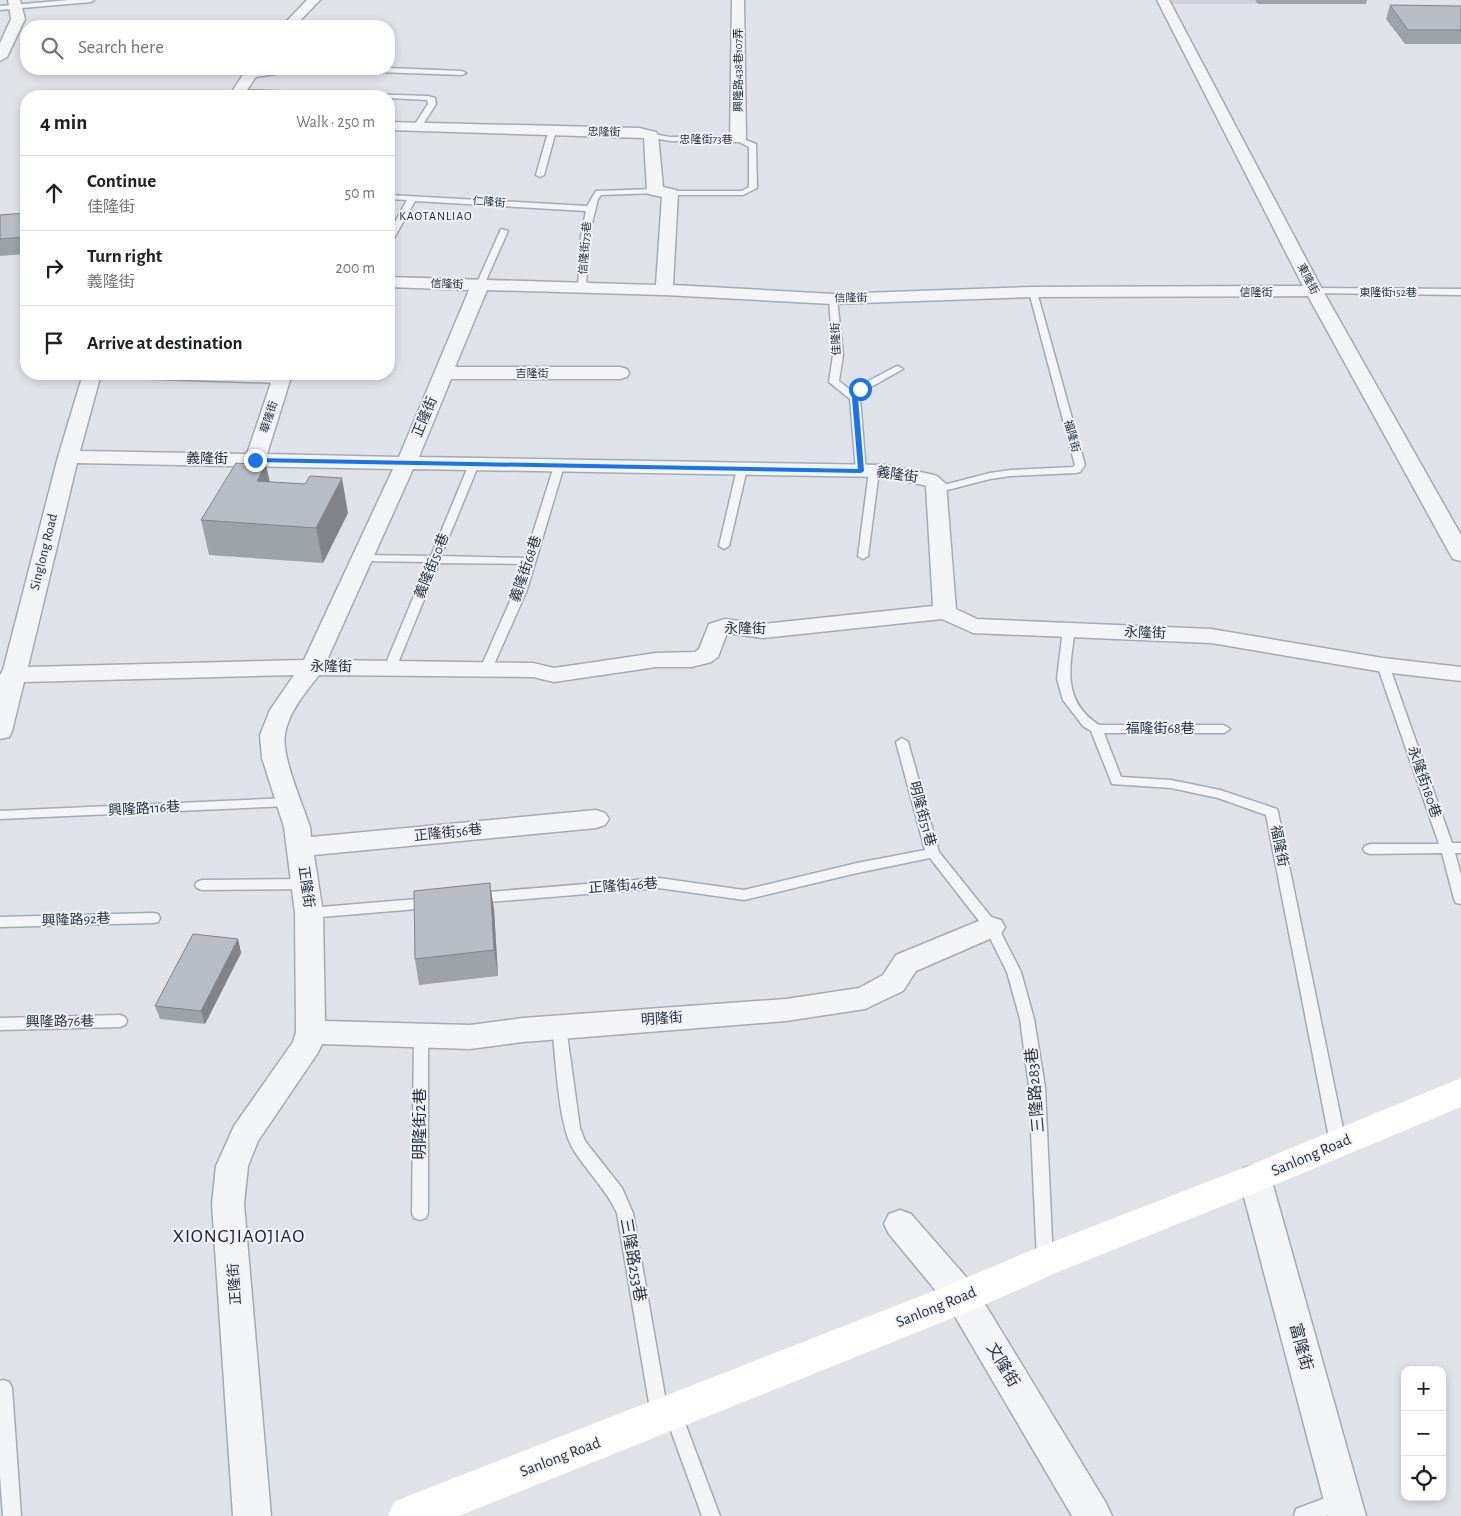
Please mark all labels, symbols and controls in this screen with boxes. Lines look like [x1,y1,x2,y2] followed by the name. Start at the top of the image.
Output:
[20,20,395,75] search box
[732,28,744,112] street label: 興隆路438巷107弄
[38,34,66,62] icon: search
[78,38,164,57] text: Search here
[40,112,87,133] text: 4 min
[296,114,375,130] text: Walk · 250 m
[587,125,621,138] street label: 忠隆街
[679,133,733,145] street label: 忠隆街73巷
[87,172,156,191] text: Continue
[40,179,68,207] icon: ahead
[344,185,375,201] text: 50 m
[472,194,506,209] street label: 仁隆街
[87,199,135,215] text: 佳隆街
[399,210,473,222] district label: KAOTANLIAO
[576,221,593,275] street label: 信隆街73巷
[87,247,162,266] text: Turn right
[40,254,68,282] icon: right
[335,260,375,276] text: 200 m
[1295,261,1321,296] street label: 東隆街
[87,274,135,290] text: 義隆街
[430,277,464,290] street label: 信隆街
[1240,286,1273,298] street label: 信隆街
[1359,286,1417,298] street label: 東隆街152巷
[834,291,868,304] street label: 信隆街
[829,322,842,356] street label: 佳隆街
[40,329,68,357] icon: arrive
[87,334,243,353] text: Arrive at destination
[516,367,549,379] street label: 吉隆街
[849,378,872,401] route start
[409,395,440,439] street label: 正隆街
[258,399,279,434] street label: 華隆街
[1062,418,1083,453] street label: 福隆街
[244,449,267,472] route end
[186,451,228,466] street label: 義隆街
[875,464,919,485] street label: 義隆街
[28,512,60,592] street label: Singlong Road
[412,531,451,601] street label: 義隆街50巷
[507,534,544,604] street label: 義隆街68巷
[724,621,766,636] street label: 永隆街
[1124,624,1166,641] street label: 永隆街
[310,659,352,674] street label: 永隆街
[1125,721,1195,736] street label: 福隆街68巷
[1405,744,1444,820] street label: 永隆街180巷
[907,780,938,848] street label: 明隆街51巷
[108,799,180,818] street label: 興隆路116巷
[413,821,483,844] street label: 正隆街56巷
[1268,824,1291,868] street label: 福隆街
[296,865,317,909] street label: 正隆街
[588,876,658,895] street label: 正隆街46巷
[41,911,111,928] street label: 興隆路92巷
[640,1010,683,1027] street label: 明隆街
[26,1013,94,1030] street label: 興隆路76巷
[1022,1047,1047,1133] street label: 三隆路283巷
[411,1088,428,1160] street label: 明隆街2巷
[1269,1131,1353,1179] street label: Sanlong Road
[618,1217,649,1303] street label: 三隆路253巷
[173,1227,305,1246] district label: XIONGJIAOJIAO
[226,1263,243,1306] street label: 正隆街
[894,1284,978,1330] street label: Sanlong Road
[1287,1321,1316,1372] street label: 富隆街
[984,1340,1023,1390] street label: 文隆街
[1401,1366,1446,1501] map controls
[1401,1366,1446,1411] button: +
[1401,1411,1446,1456] button: −
[518,1434,602,1480] street label: Sanlong Road
[1401,1456,1446,1501] button: locate

